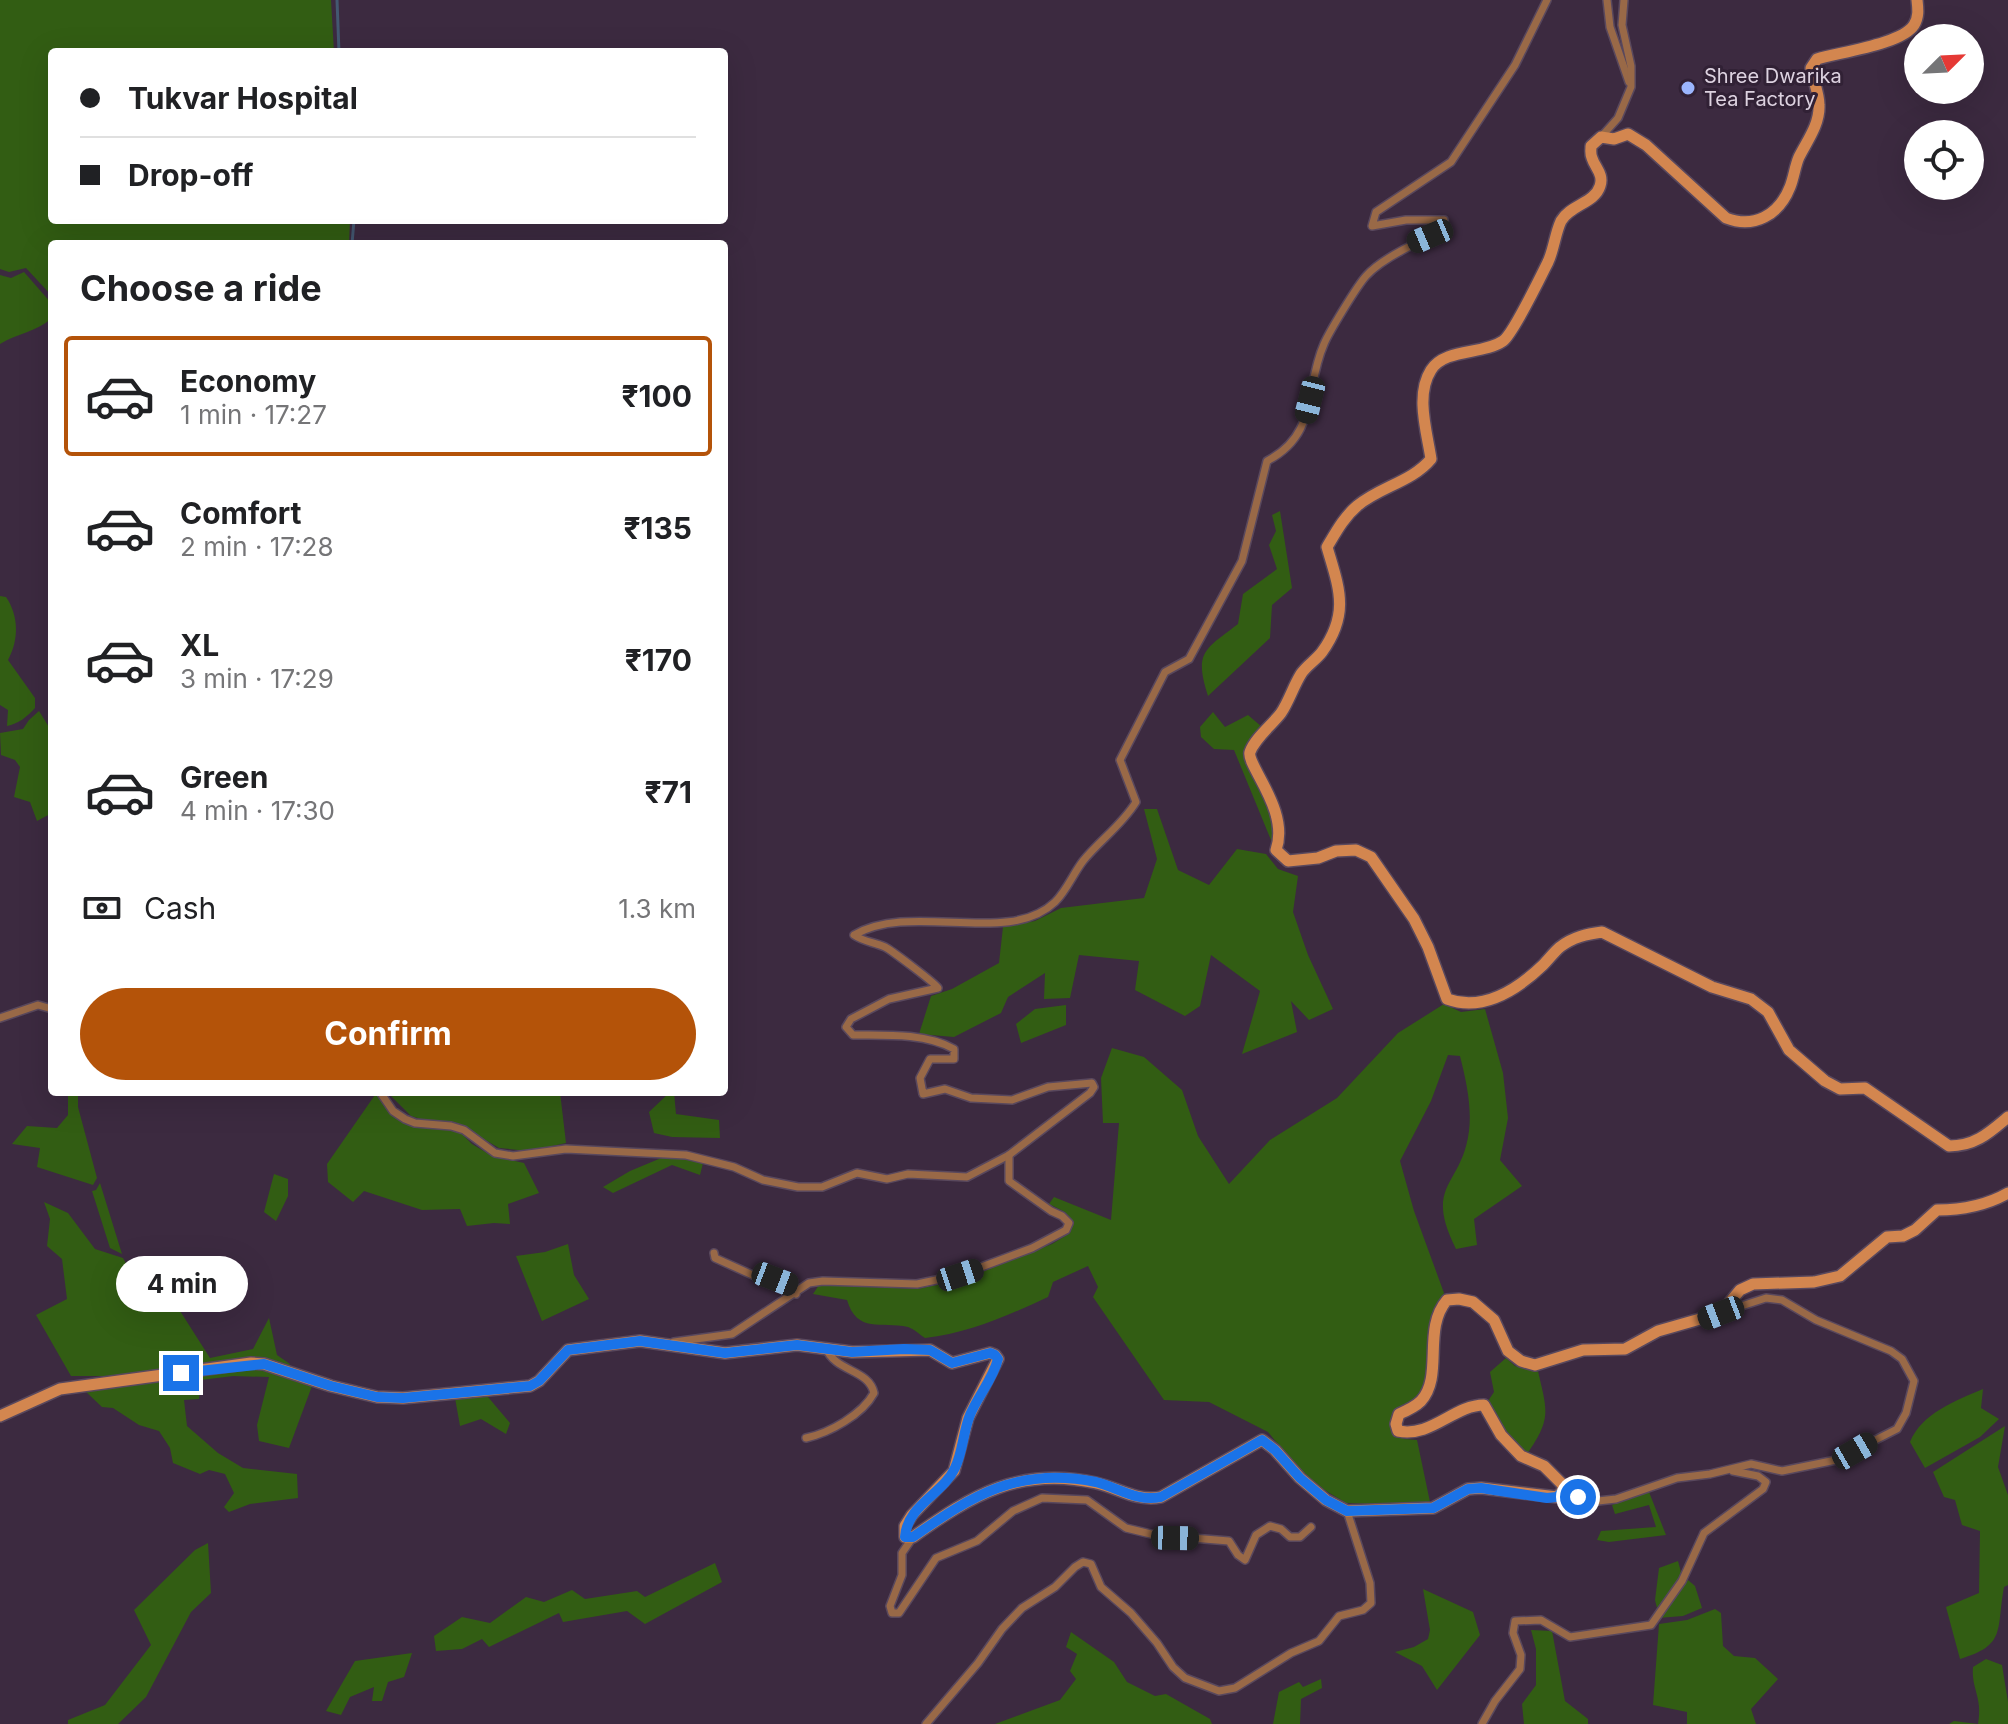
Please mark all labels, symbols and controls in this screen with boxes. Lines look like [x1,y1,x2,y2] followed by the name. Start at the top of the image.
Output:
[1904,24,1984,104] north arrow
[1904,24,1984,200] map controls
[1704,64,1842,111] place label: Shree Dwarika Tea Factory
[1679,79,1697,97] marker: Shree Dwarika Tea Factory
[128,80,358,116] text: Tukvar Hospital
[1904,120,1984,200] button: locate
[128,157,254,193] text: Drop-off
[1403,216,1457,256] car
[80,266,322,310] text: Choose a ride
[84,360,156,432] icon: car
[180,363,316,399] text: Economy
[1293,374,1327,426] car
[621,378,692,414] text: ₹100
[180,399,327,430] text: 1 min · 17:27
[84,492,156,564] icon: car
[180,495,301,531] text: Comfort
[623,510,692,546] text: ₹135
[180,531,334,562] text: 2 min · 17:28
[84,624,156,696] icon: car
[180,627,219,663] text: XL
[625,642,692,678] text: ₹170
[180,663,334,694] text: 3 min · 17:29
[84,756,156,828] icon: car
[180,759,268,795] text: Green
[644,774,692,810] text: ₹71
[180,795,335,826] text: 4 min · 17:30
[80,886,124,930] icon: cash
[144,890,216,926] text: Cash
[618,893,696,924] text: 1.3 km
[80,988,696,1080] button: Confirm
[933,1256,987,1294] car
[115,1257,247,1313] callout: 4 min
[748,1259,802,1299] car
[147,1268,217,1299] text: 4 min
[1694,1293,1748,1333] car
[163,1355,199,1391] route end
[1828,1429,1882,1473] car
[1560,1479,1596,1515] route start
[1151,1526,1199,1550] car

